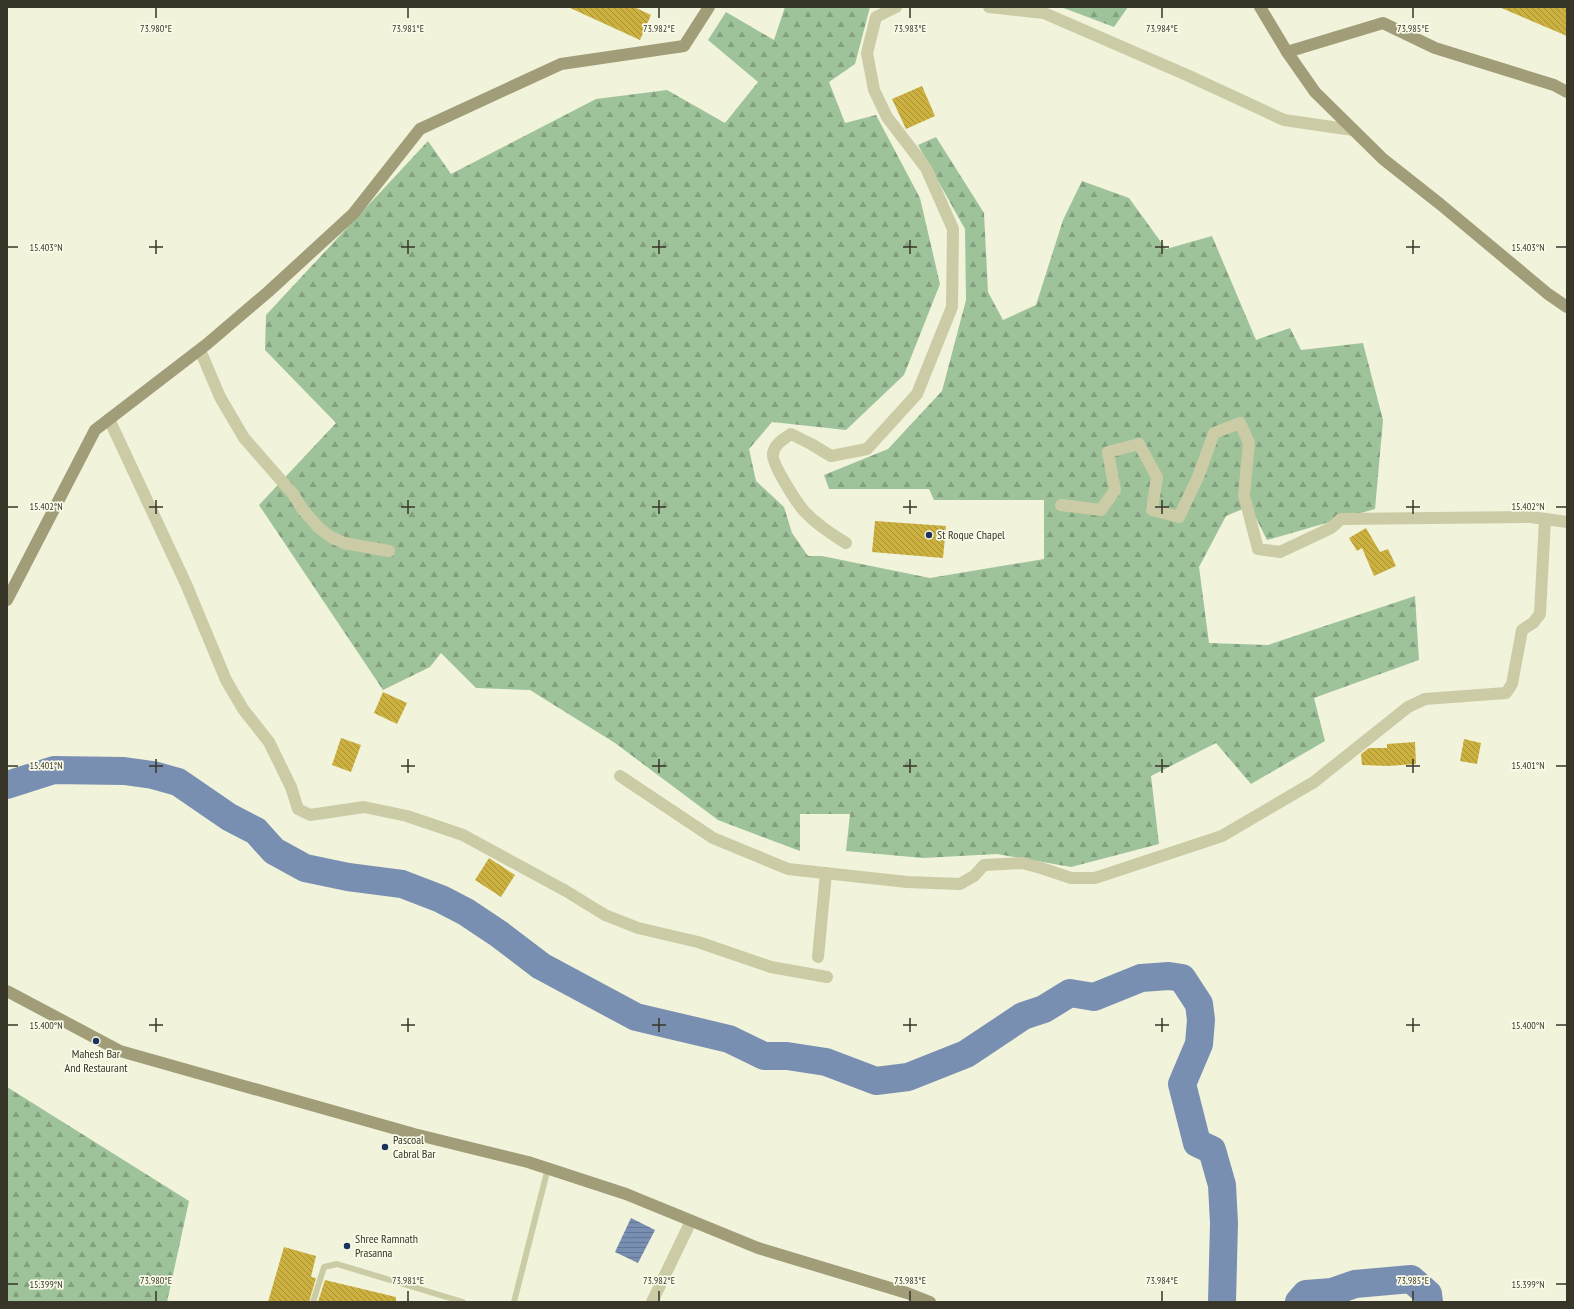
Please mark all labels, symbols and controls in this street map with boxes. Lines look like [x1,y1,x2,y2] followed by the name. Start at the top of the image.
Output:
[140,22,172,35] text: 73.980°E
[392,22,424,35] text: 73.981°E
[643,22,675,35] text: 73.982°E
[894,22,926,35] text: 73.983°E
[1146,22,1178,35] text: 73.984°E
[1397,22,1429,35] text: 73.985°E
[29,241,63,254] text: 15.403°N
[1511,241,1545,254] text: 15.403°N
[29,500,63,513] text: 15.402°N
[1511,500,1545,513] text: 15.402°N
[937,527,1005,542] place label: St Roque Chapel
[924,530,934,540] marker: St Roque Chapel
[29,759,63,772] text: 15.401°N
[1511,759,1545,772] text: 15.401°N
[29,1019,63,1032] text: 15.400°N
[1511,1019,1545,1032] text: 15.400°N
[91,1036,101,1046] marker: Mahesh Bar And Restaurant
[65,1046,128,1075] place label: Mahesh Bar And Restaurant
[393,1132,436,1161] place label: Pascoal Cabral Bar
[380,1142,390,1152] marker: Pascoal Cabral Bar
[355,1231,418,1260] place label: Shree Ramnath Prasanna
[342,1241,352,1251] marker: Shree Ramnath Prasanna
[140,1274,172,1287] text: 73.980°E
[392,1274,424,1287] text: 73.981°E
[643,1274,675,1287] text: 73.982°E
[894,1274,926,1287] text: 73.983°E
[1146,1274,1178,1287] text: 73.984°E
[1397,1274,1429,1287] text: 73.985°E
[29,1278,63,1291] text: 15.399°N
[1511,1278,1545,1291] text: 15.399°N

